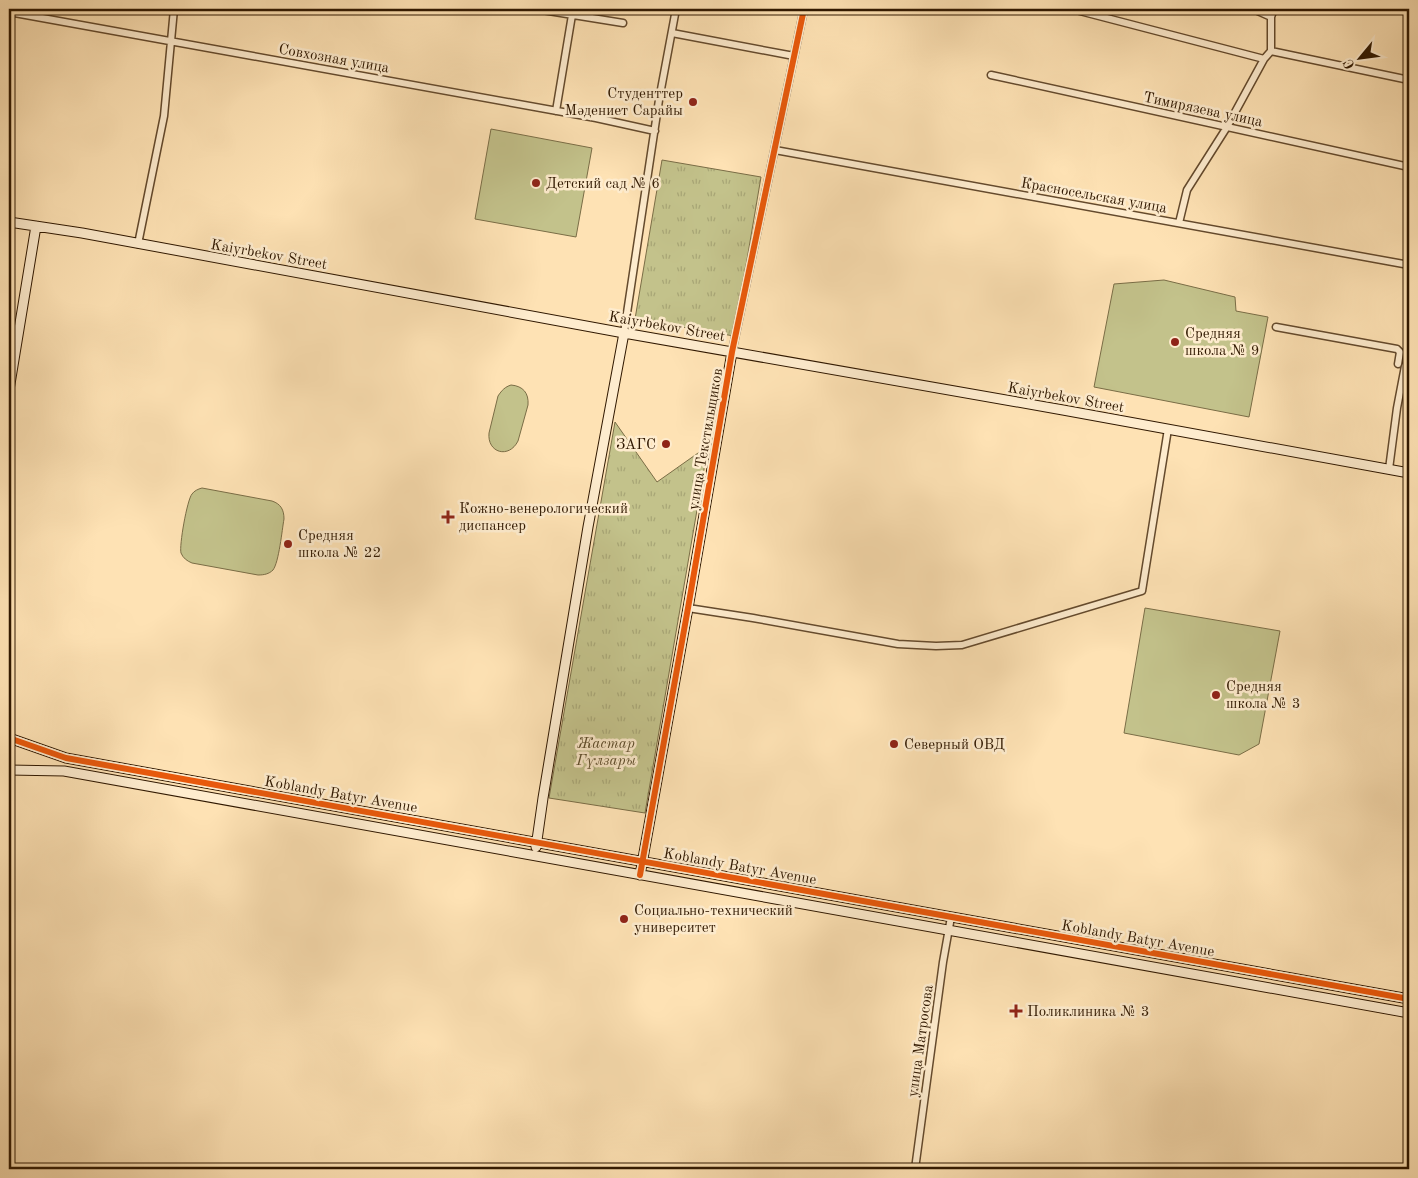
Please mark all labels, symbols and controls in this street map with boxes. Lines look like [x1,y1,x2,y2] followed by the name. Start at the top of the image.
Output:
[1336,32,1386,82] north arrow
[277,42,391,77] street label: Совхозная улица
[1341,56,1358,71] text: С
[565,87,683,119] place label: Студенттер Мәдениет Сарайы
[1142,90,1264,131] street label: Тимирязева улица
[687,96,699,108] marker: Студенттер Мәдениет Сарайы
[1019,176,1169,217] street label: Красносельская улица
[530,177,542,189] marker: Детский сад № 6
[546,177,660,192] place label: Детский сад № 6
[209,238,328,273] street label: Kaiyrbekov Street
[607,310,726,345] street label: Kaiyrbekov Street
[1185,327,1260,359] place label: Средняя школа № 9
[1169,336,1181,348] marker: Средняя школа № 9
[687,367,726,511] street label: улица Текстильщиков
[1006,381,1125,416] street label: Kaiyrbekov Street
[616,438,656,453] place label: ЗАГС
[660,438,672,450] marker: ЗАГС
[459,502,628,534] place label: Кожно-венерологический диспансер
[441,510,455,524] marker: Кожно-венерологический диспансер
[298,529,381,561] place label: Средняя школа № 22
[282,538,294,550] marker: Средняя школа № 22
[1226,680,1301,712] place label: Средняя школа № 3
[1210,689,1222,701] marker: Средняя школа № 3
[575,737,636,769] park label: Жастар Гүлзары
[888,738,900,750] marker: Северный ОВД
[904,738,1005,753] place label: Северный ОВД
[263,775,418,816] street label: Koblandy Batyr Avenue
[662,847,817,888] street label: Koblandy Batyr Avenue
[634,904,793,936] place label: Социально-технический университет
[618,913,630,925] marker: Социально-технический университет
[1060,919,1215,960] street label: Koblandy Batyr Avenue
[906,983,937,1098] street label: улица Матросова
[1009,1004,1023,1018] marker: Поликлиника № 3
[1027,1005,1149,1020] place label: Поликлиника № 3

